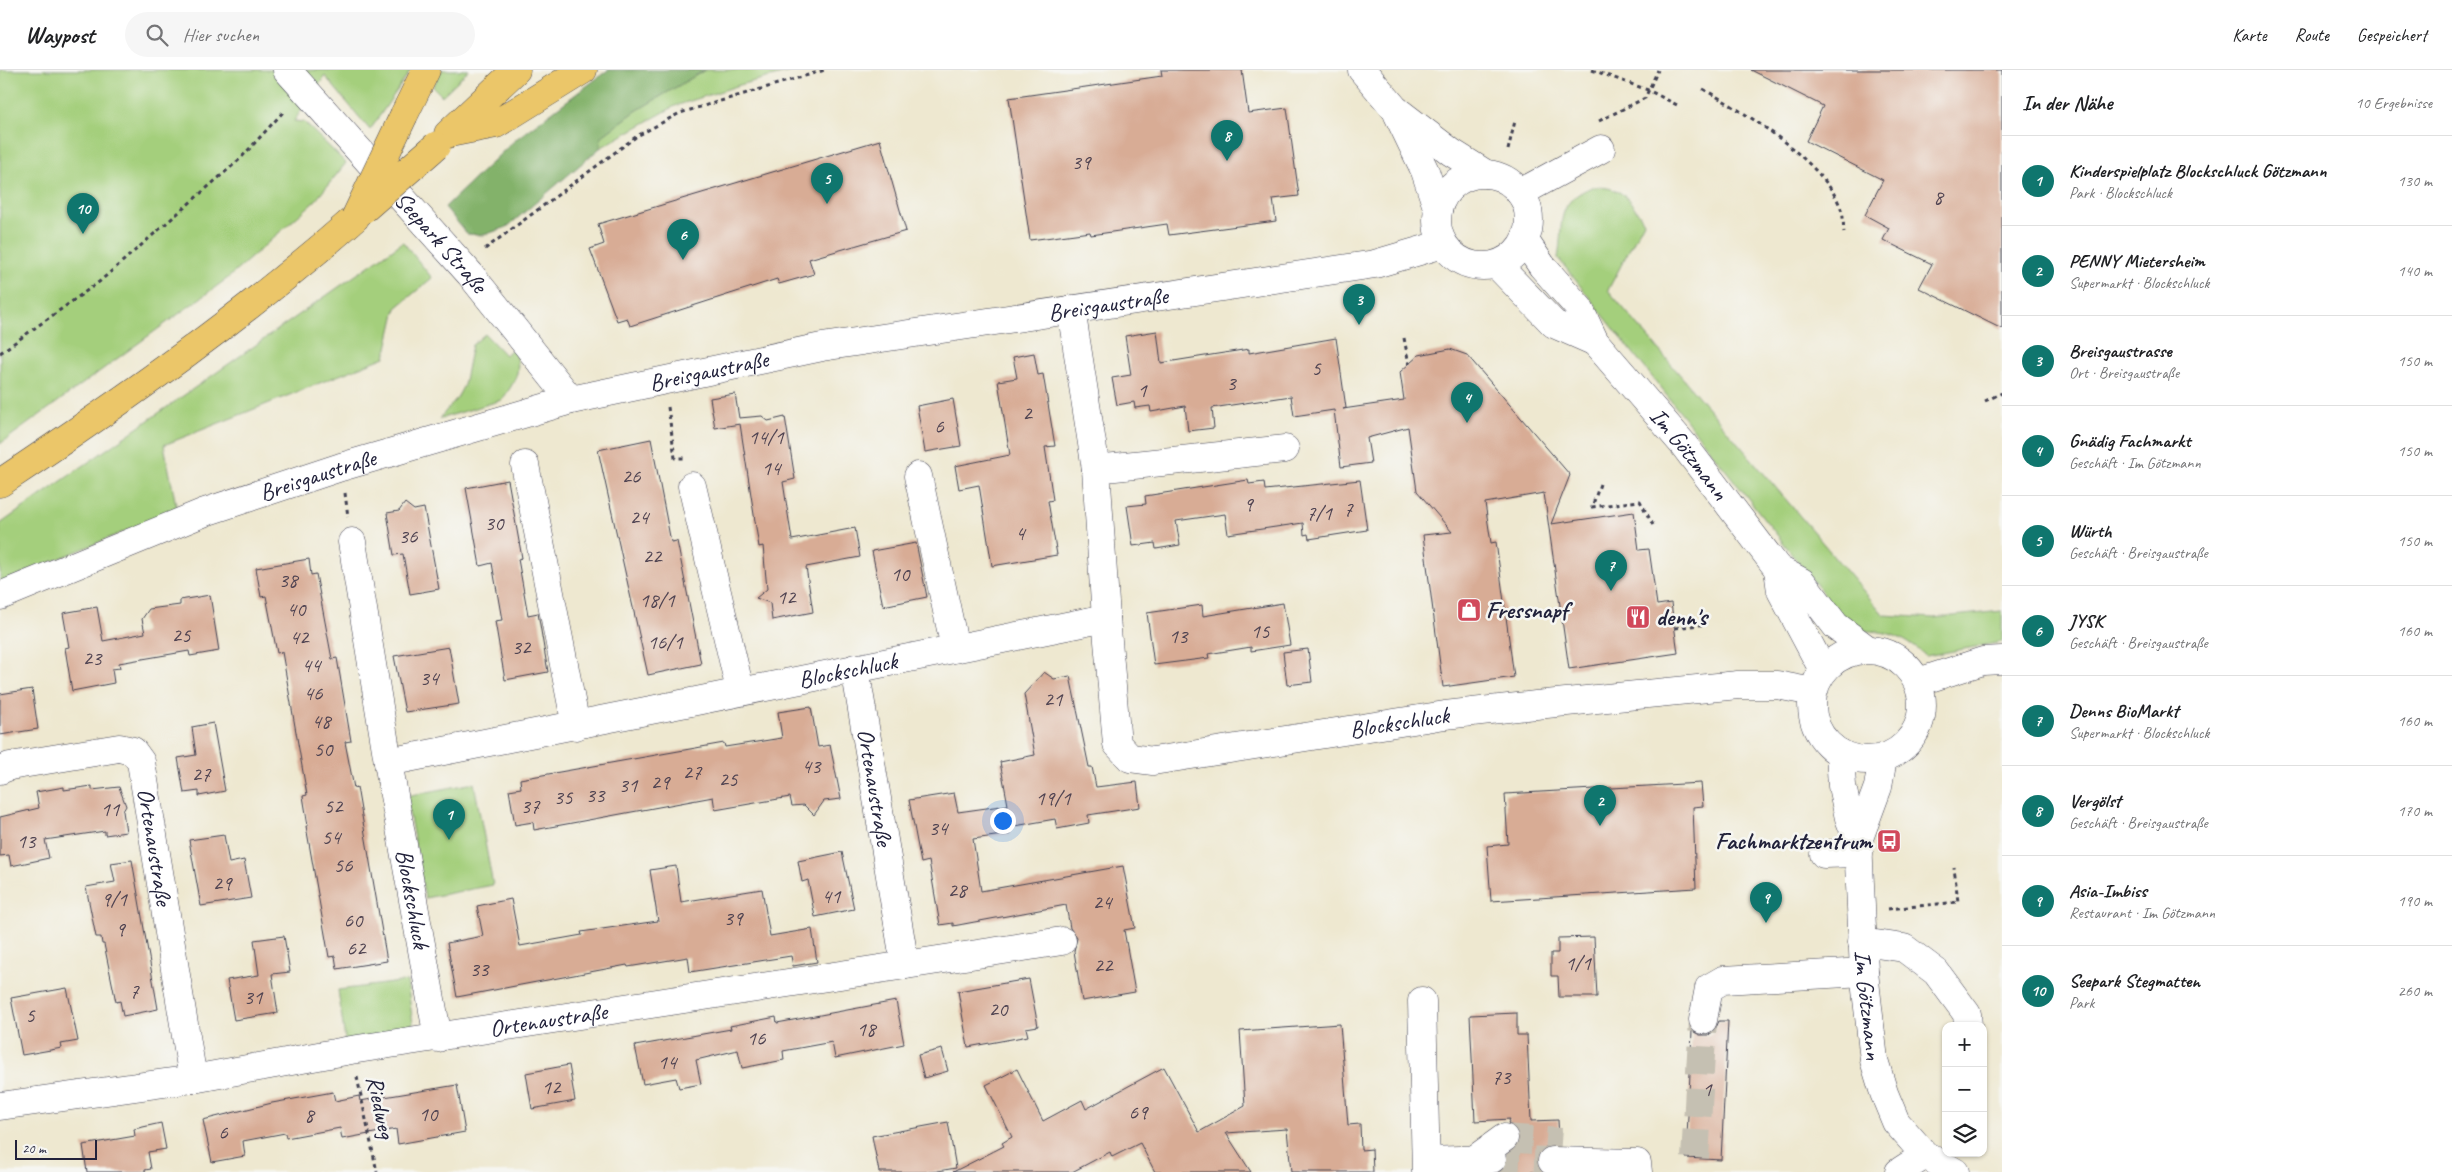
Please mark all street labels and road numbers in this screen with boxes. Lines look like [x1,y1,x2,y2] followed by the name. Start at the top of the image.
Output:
[388,185,495,300] street label: Seepark Straße
[1046,280,1172,328] street label: Breisgaustraße
[646,343,773,398] street label: Breisgaustraße
[1643,401,1735,506] street label: Im Götzmann
[255,442,381,508] street label: Breisgaustraße
[796,645,902,695] street label: Blockschluck
[1347,699,1453,745] street label: Blockschluck
[850,727,900,850] street label: Ortenaustraße
[131,786,180,910] street label: Ortenaustraße
[389,847,437,953] street label: Blockschluck
[1848,950,1889,1062] street label: Im Götzmann
[487,996,611,1044] street label: Ortenaustraße
[360,1073,403,1143] street label: Riedweg

